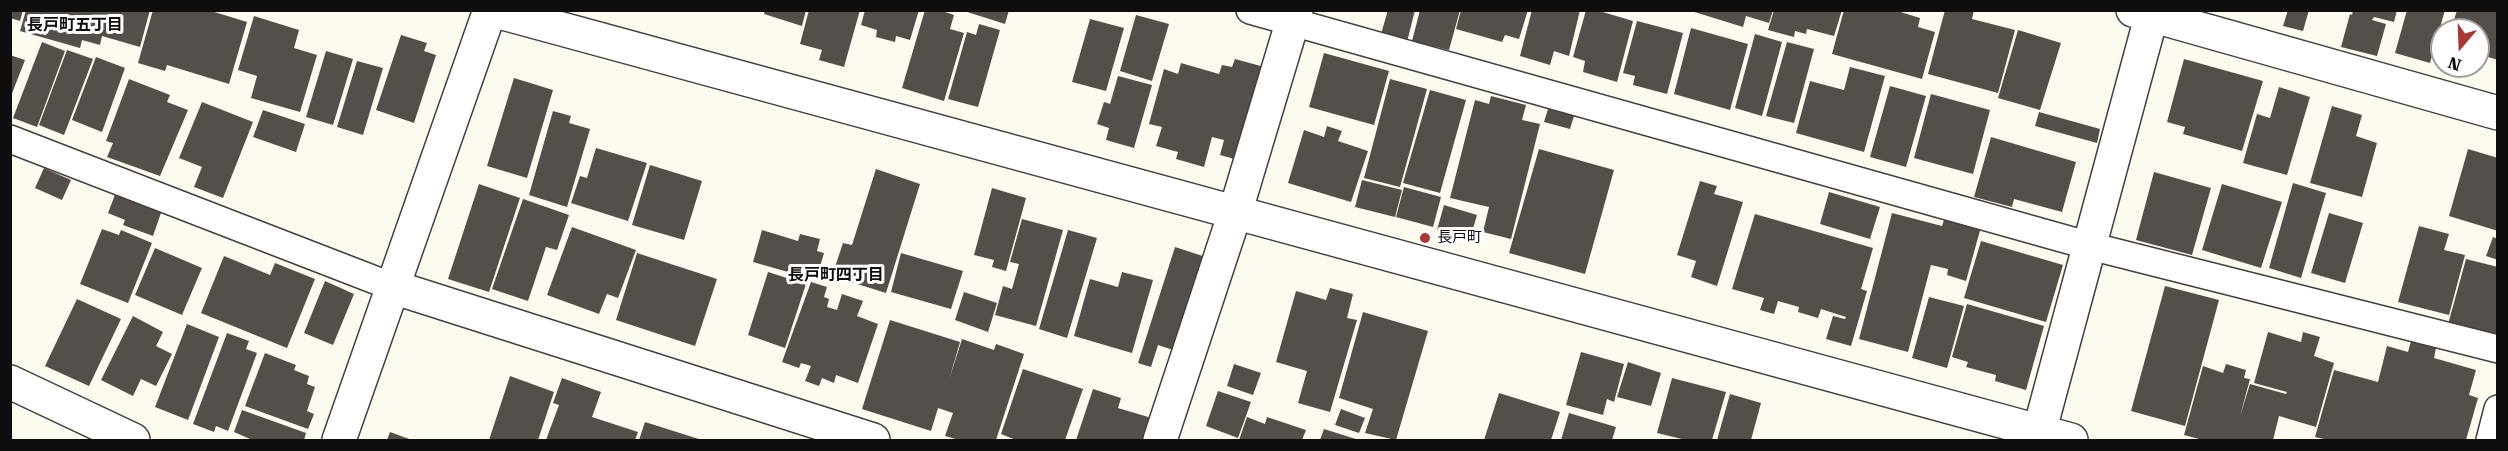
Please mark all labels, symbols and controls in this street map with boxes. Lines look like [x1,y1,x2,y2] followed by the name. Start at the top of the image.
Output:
[27,15,123,35] district label: 長戸町五丁目
[2430,18,2490,78] north arrow
[2446,53,2464,75] text: N
[1437,229,1482,247] place label: 長戸町
[1418,231,1432,245] marker: 長戸町
[788,265,884,285] district label: 長戸町四丁目

